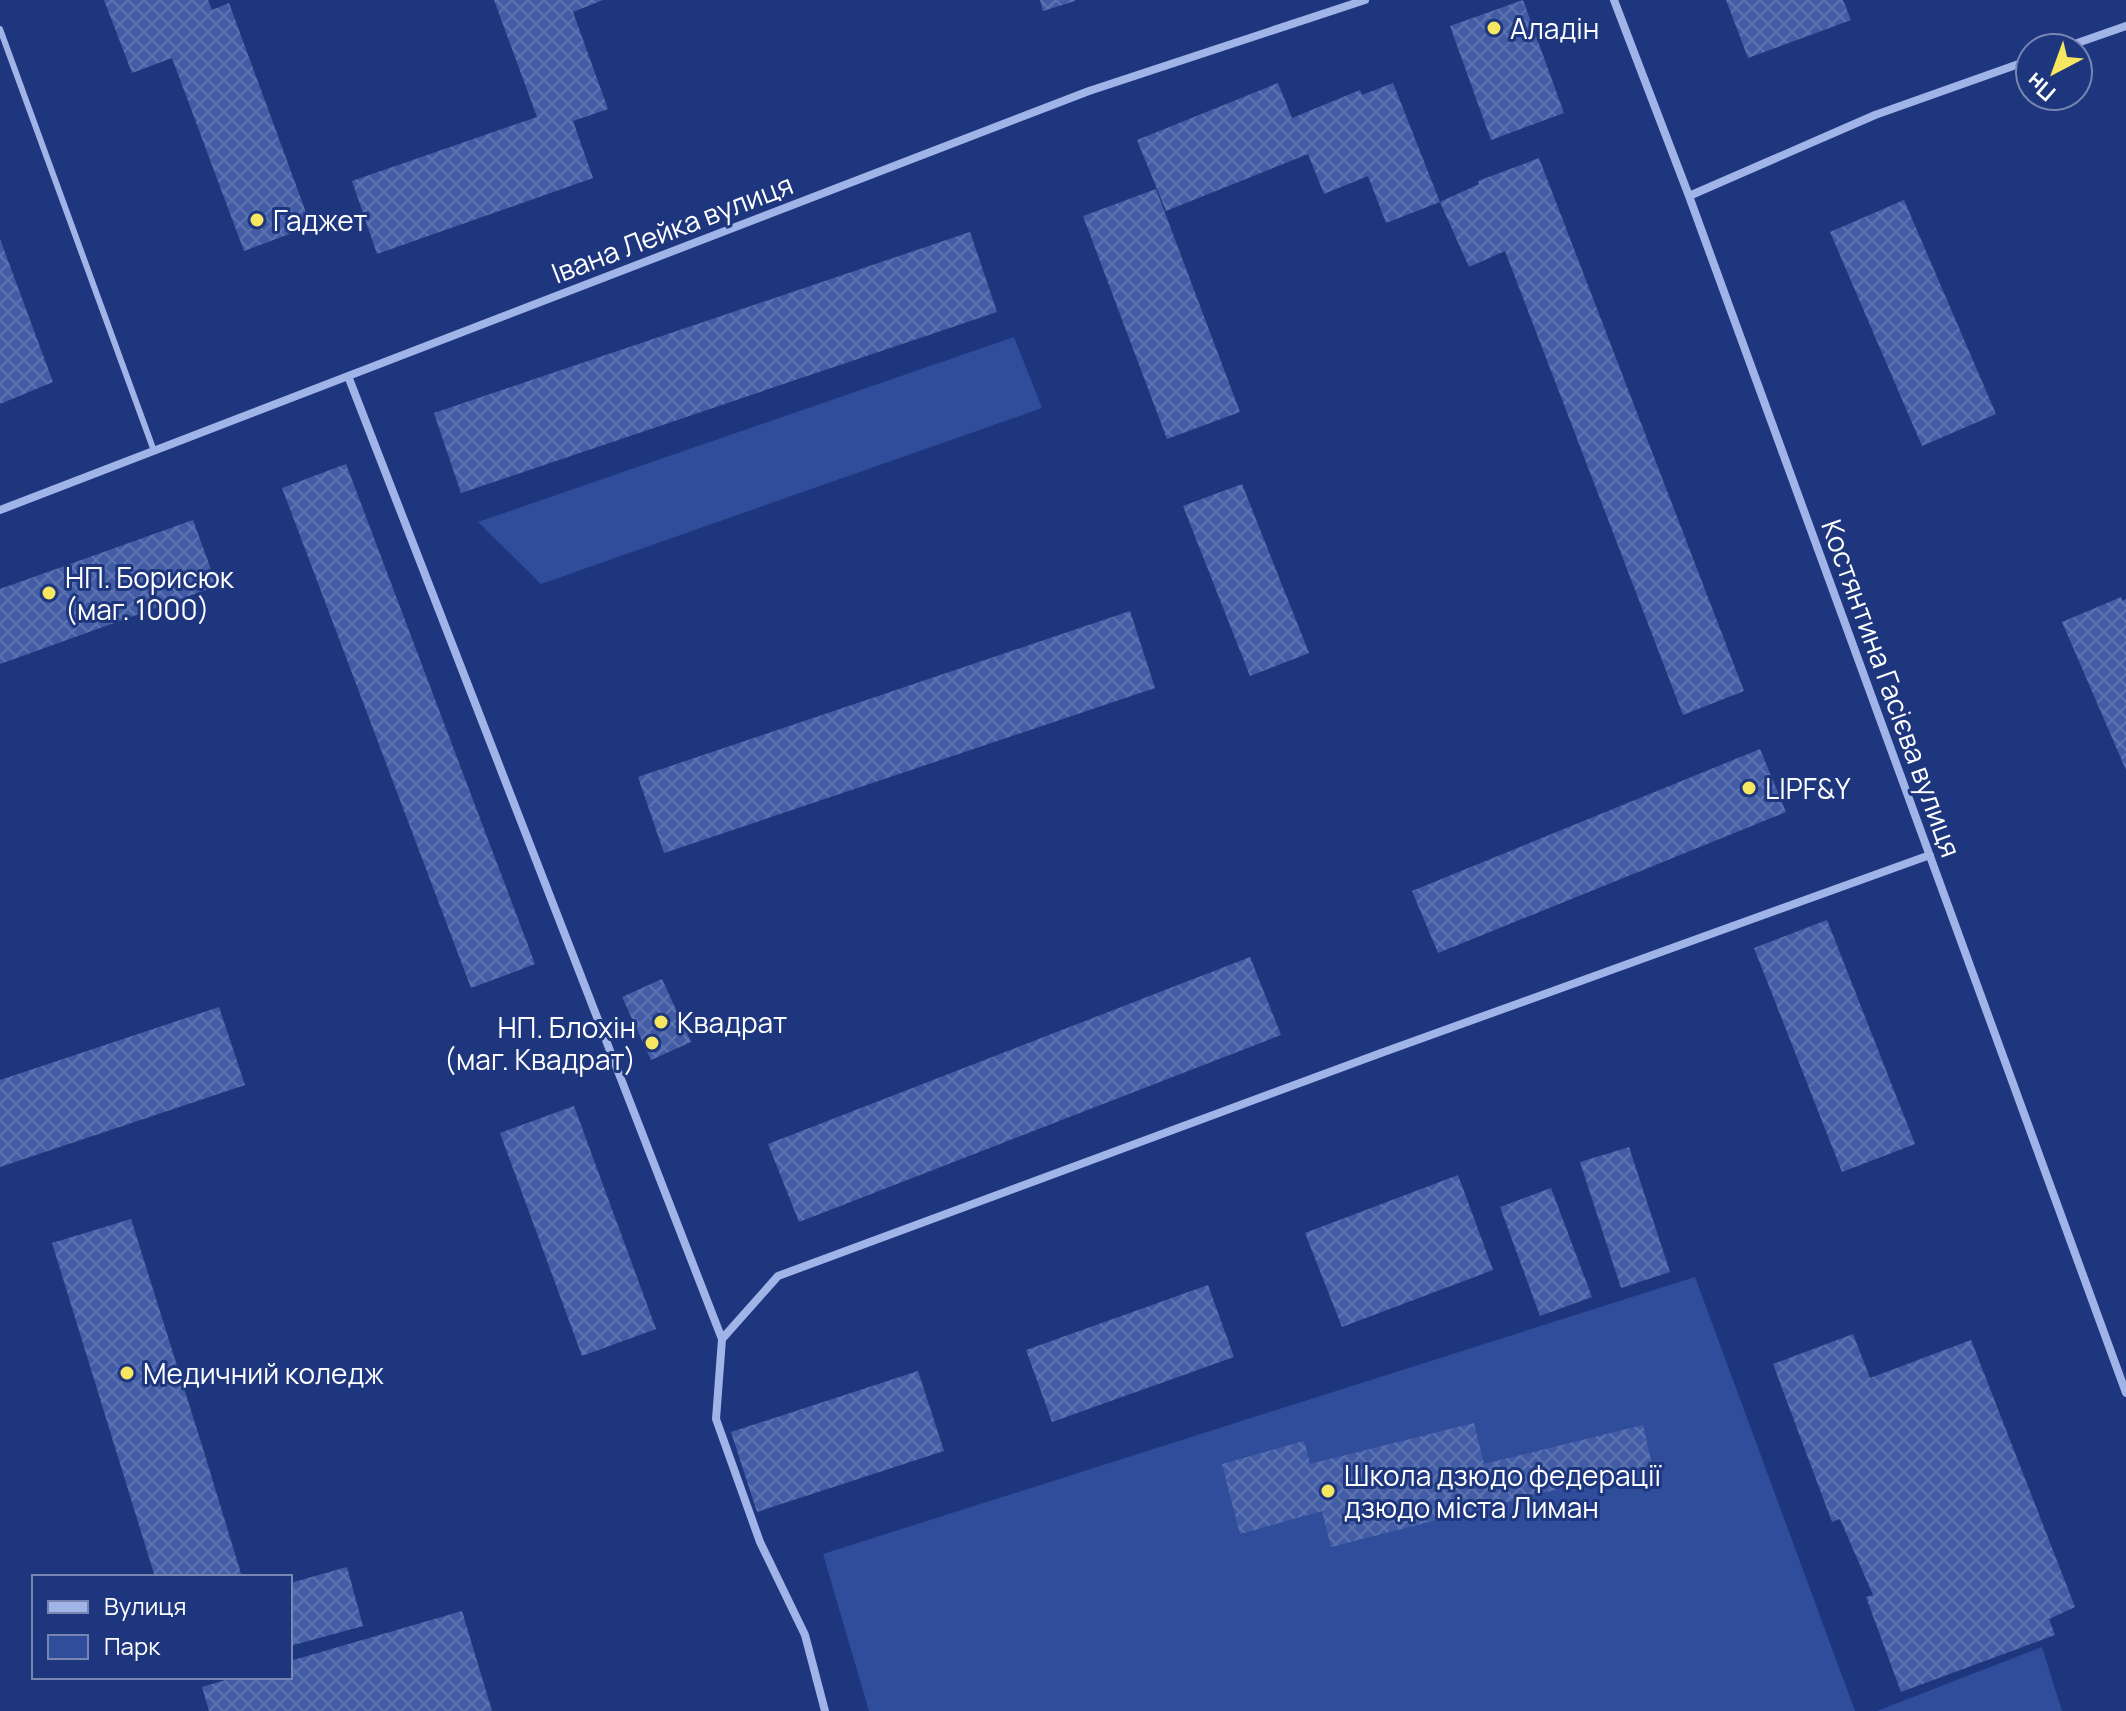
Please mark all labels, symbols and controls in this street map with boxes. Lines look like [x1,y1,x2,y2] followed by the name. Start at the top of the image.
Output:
[1510,9,1599,47] place label: Аладін
[1485,19,1503,37] marker: Аладін
[2014,32,2094,112] north arrow
[2020,66,2062,108] text: Пн
[546,164,798,292] street label: Івана Лейка вулиця
[273,201,368,239] place label: Гаджет
[248,211,266,229] marker: Гаджет
[1813,514,1971,862] street label: Костянтина Гасієва вулиця
[65,558,235,628] place label: НП. Борисюк (маг. 1000)
[40,584,58,602] marker: НП. Борисюк (маг. 1000)
[1765,769,1851,807] place label: LIPF&Y
[1740,779,1758,797] marker: LIPF&Y
[677,1003,787,1041] place label: Квадрат
[444,1008,636,1078] place label: НП. Блохін (маг. Квадрат)
[652,1013,670,1031] marker: Квадрат
[643,1034,661,1052] marker: НП. Блохін (маг. Квадрат)
[143,1354,384,1392] place label: Медичний коледж
[118,1364,136,1382] marker: Медичний коледж
[1344,1456,1662,1526] place label: Школа дзюдо федерації дзюдо міста Лиман
[1319,1482,1337,1500] marker: Школа дзюдо федерації дзюдо міста Лиман
[32,1575,292,1679] legend
[104,1589,186,1622] text: Вулиця
[104,1629,161,1662] text: Парк

